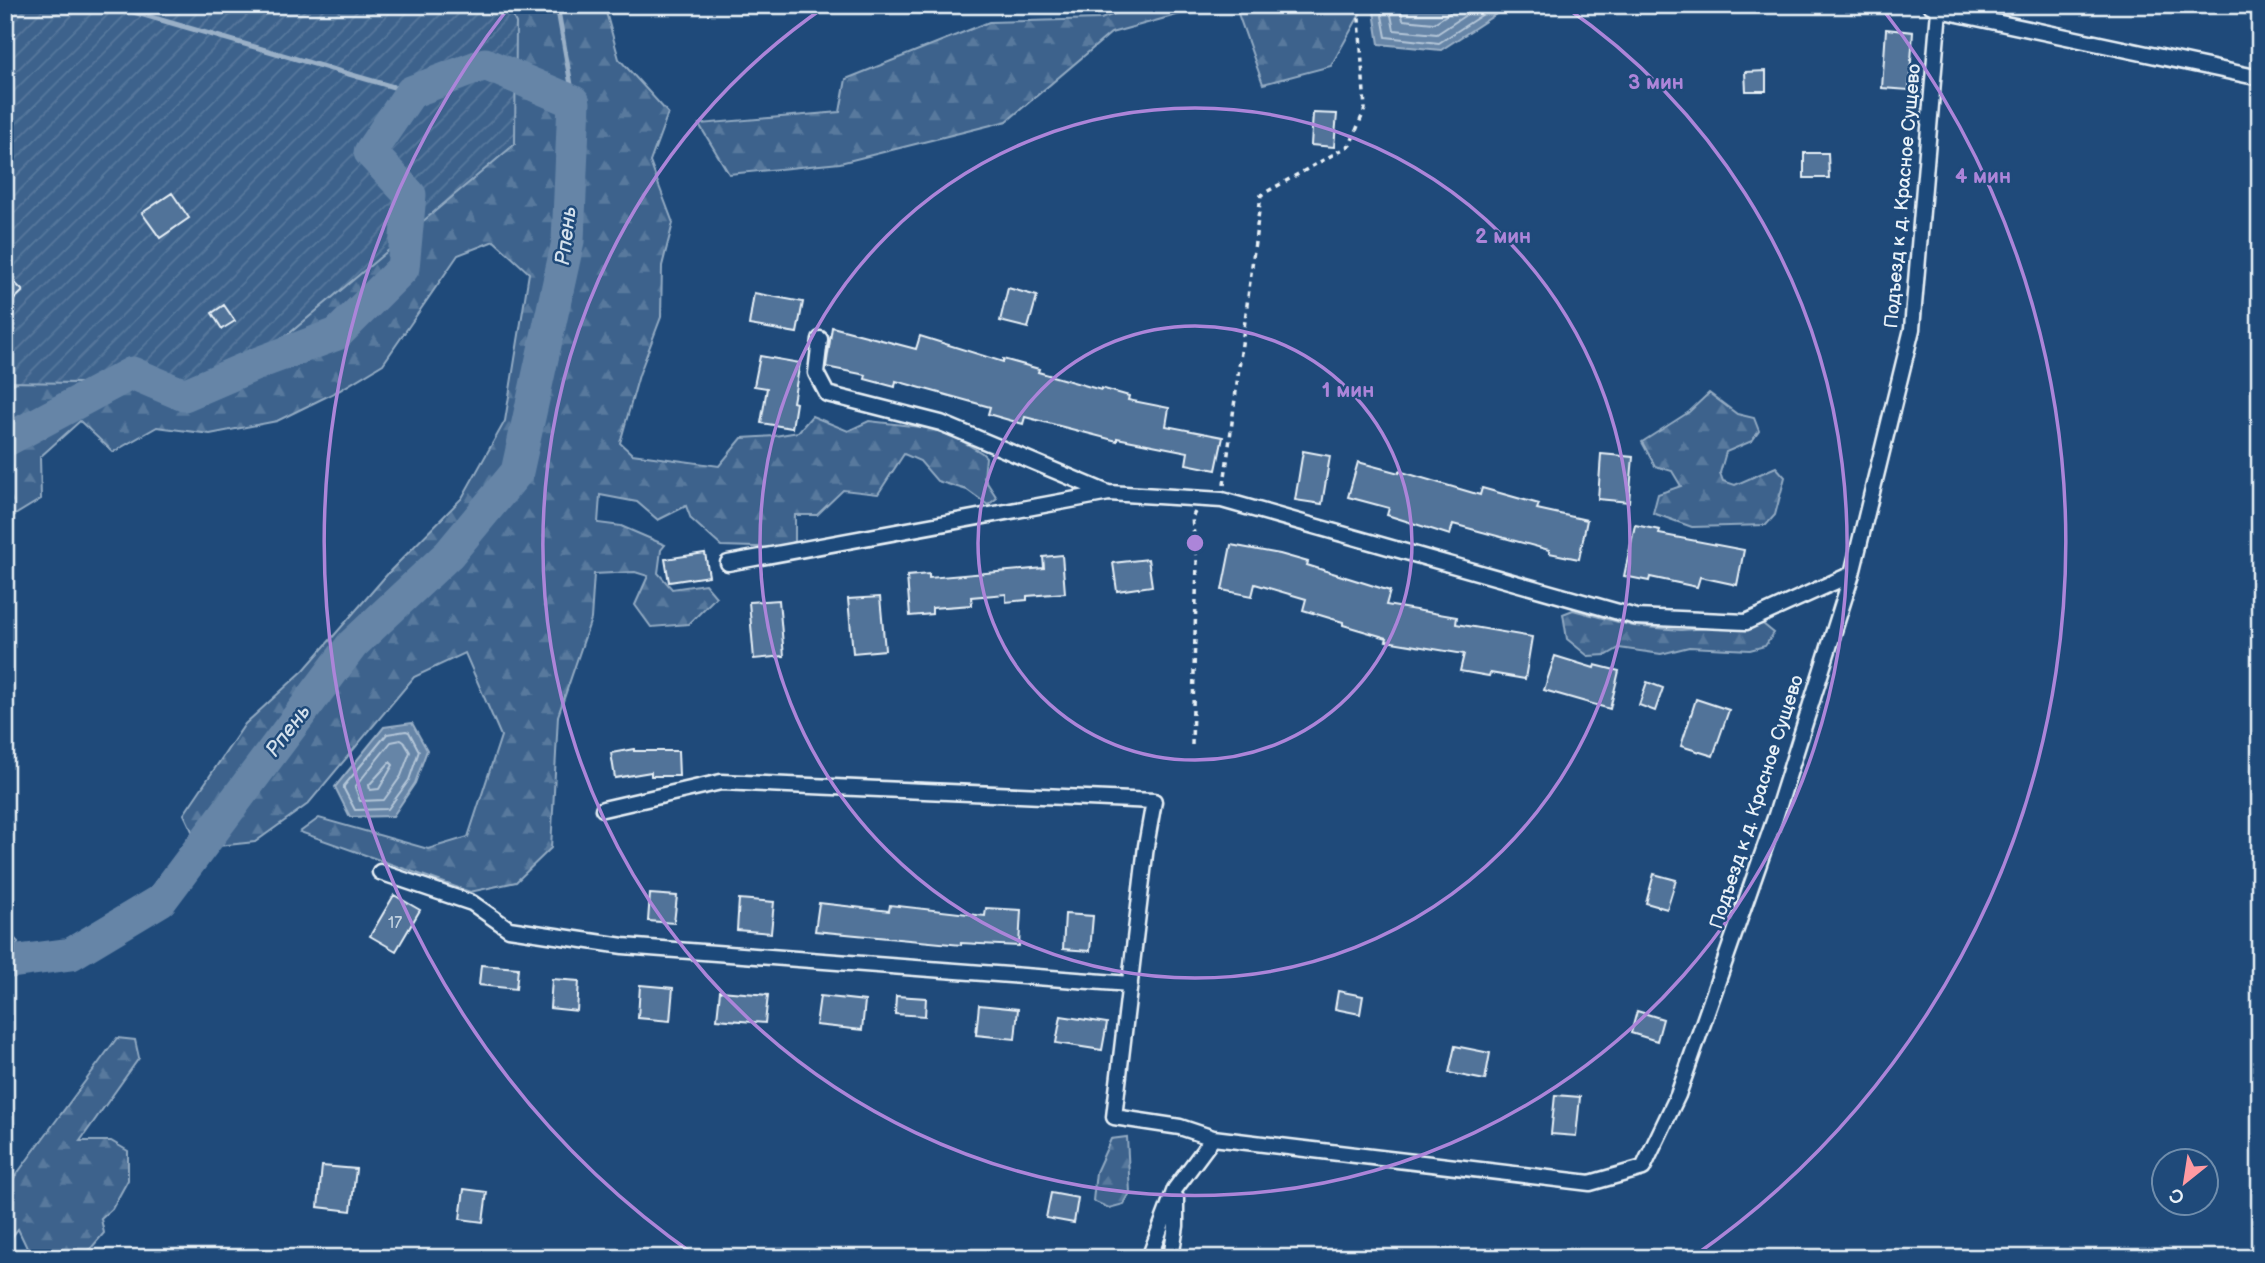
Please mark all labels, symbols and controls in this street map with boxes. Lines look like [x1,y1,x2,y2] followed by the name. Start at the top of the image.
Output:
[1880,63,1926,329] street label: Подъезд к д. Красное Сущево
[1628,70,1684,95] text: 3 мин
[1955,164,2011,189] text: 4 мин
[550,205,582,267] water label: Рпень
[1475,224,1531,249] text: 2 мин
[1322,378,1374,403] text: 1 мин
[1183,531,1207,555] centre of rings
[1705,672,1809,932] street label: Подъезд к д. Красное Сущево
[260,700,316,762] water label: Рпень
[388,914,402,933] house number: 17
[2150,1148,2220,1218] north arrow
[2166,1182,2189,1209] text: С

